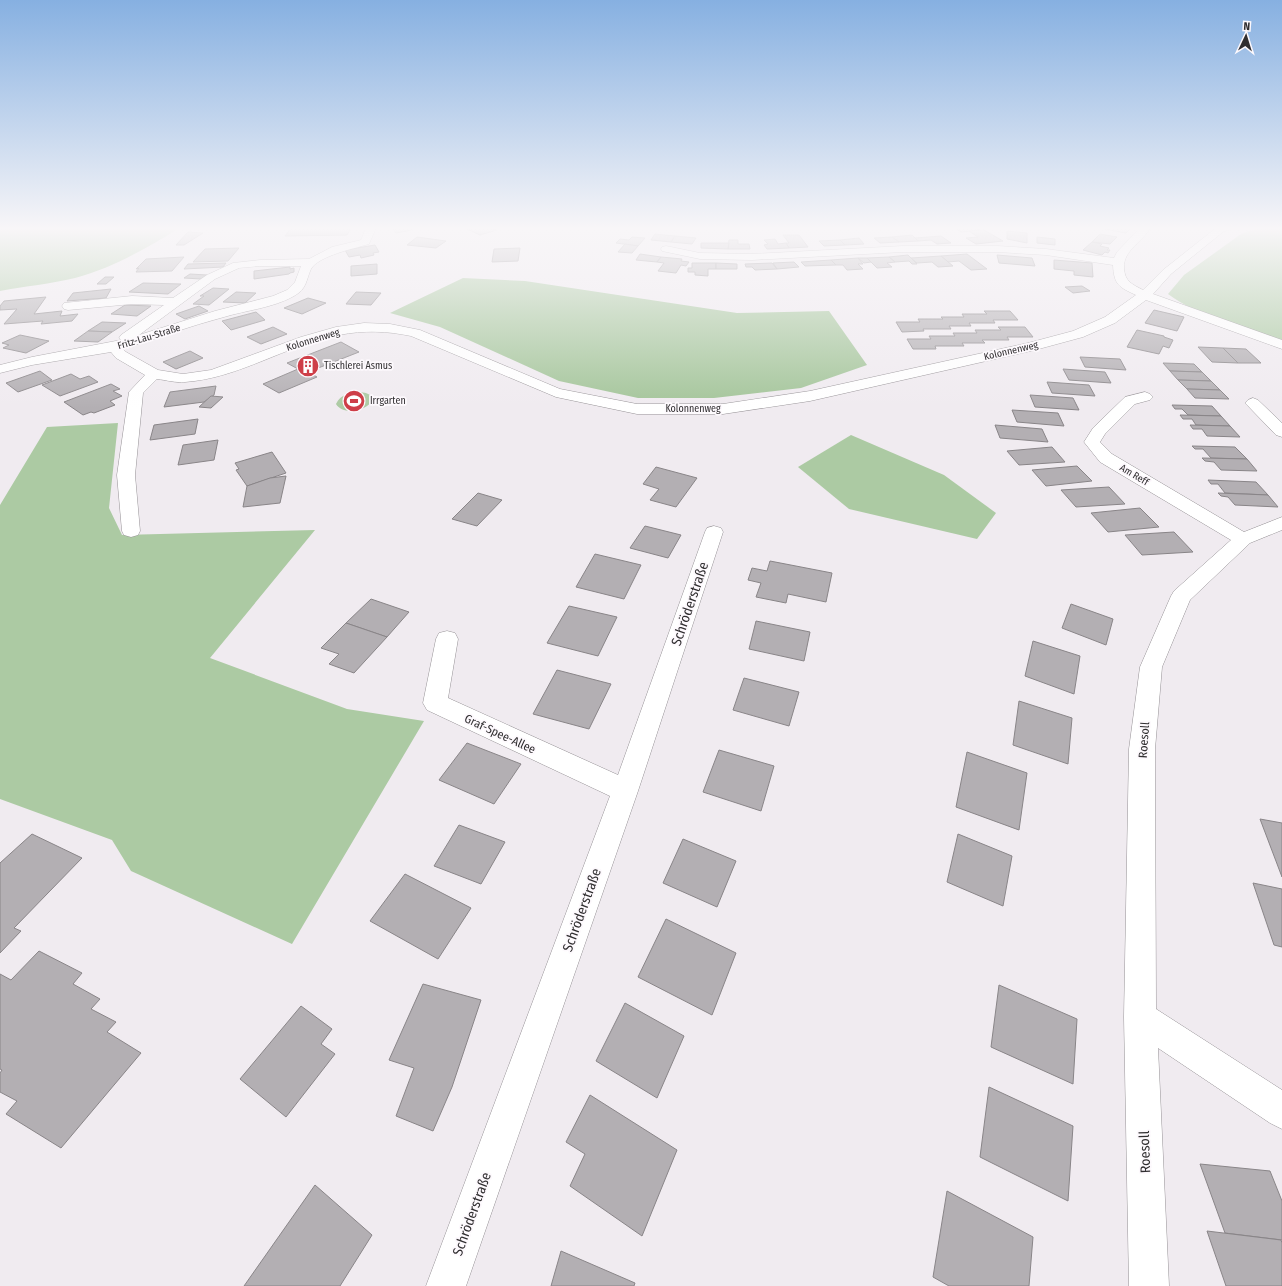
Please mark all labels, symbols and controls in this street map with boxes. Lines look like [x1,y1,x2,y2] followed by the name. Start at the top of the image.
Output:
[1226,16,1266,56] north arrow
[1243,20,1250,33] text: N
[116,322,182,352] street label: Fritz-Lau-Straße
[285,326,341,354] street label: Kolonnenweg
[983,339,1040,363] street label: Kolonnenweg
[295,353,321,379] building icon: Tischlerei Asmus
[324,360,392,372] place label: Tischlerei Asmus
[341,388,367,414] sports icon: Irrgarten
[370,395,406,407] place label: Irrgarten
[665,403,721,415] street label: Kolonnenweg
[1117,462,1151,489] street label: Am Reff
[668,560,712,648] street label: Schröderstraße
[462,711,538,757] street label: Graf-Spee-Allee
[1136,721,1152,759] street label: Roesoll
[559,866,605,954] street label: Schröderstraße
[1136,1130,1154,1174] street label: Roesoll
[449,1170,495,1258] street label: Schröderstraße

